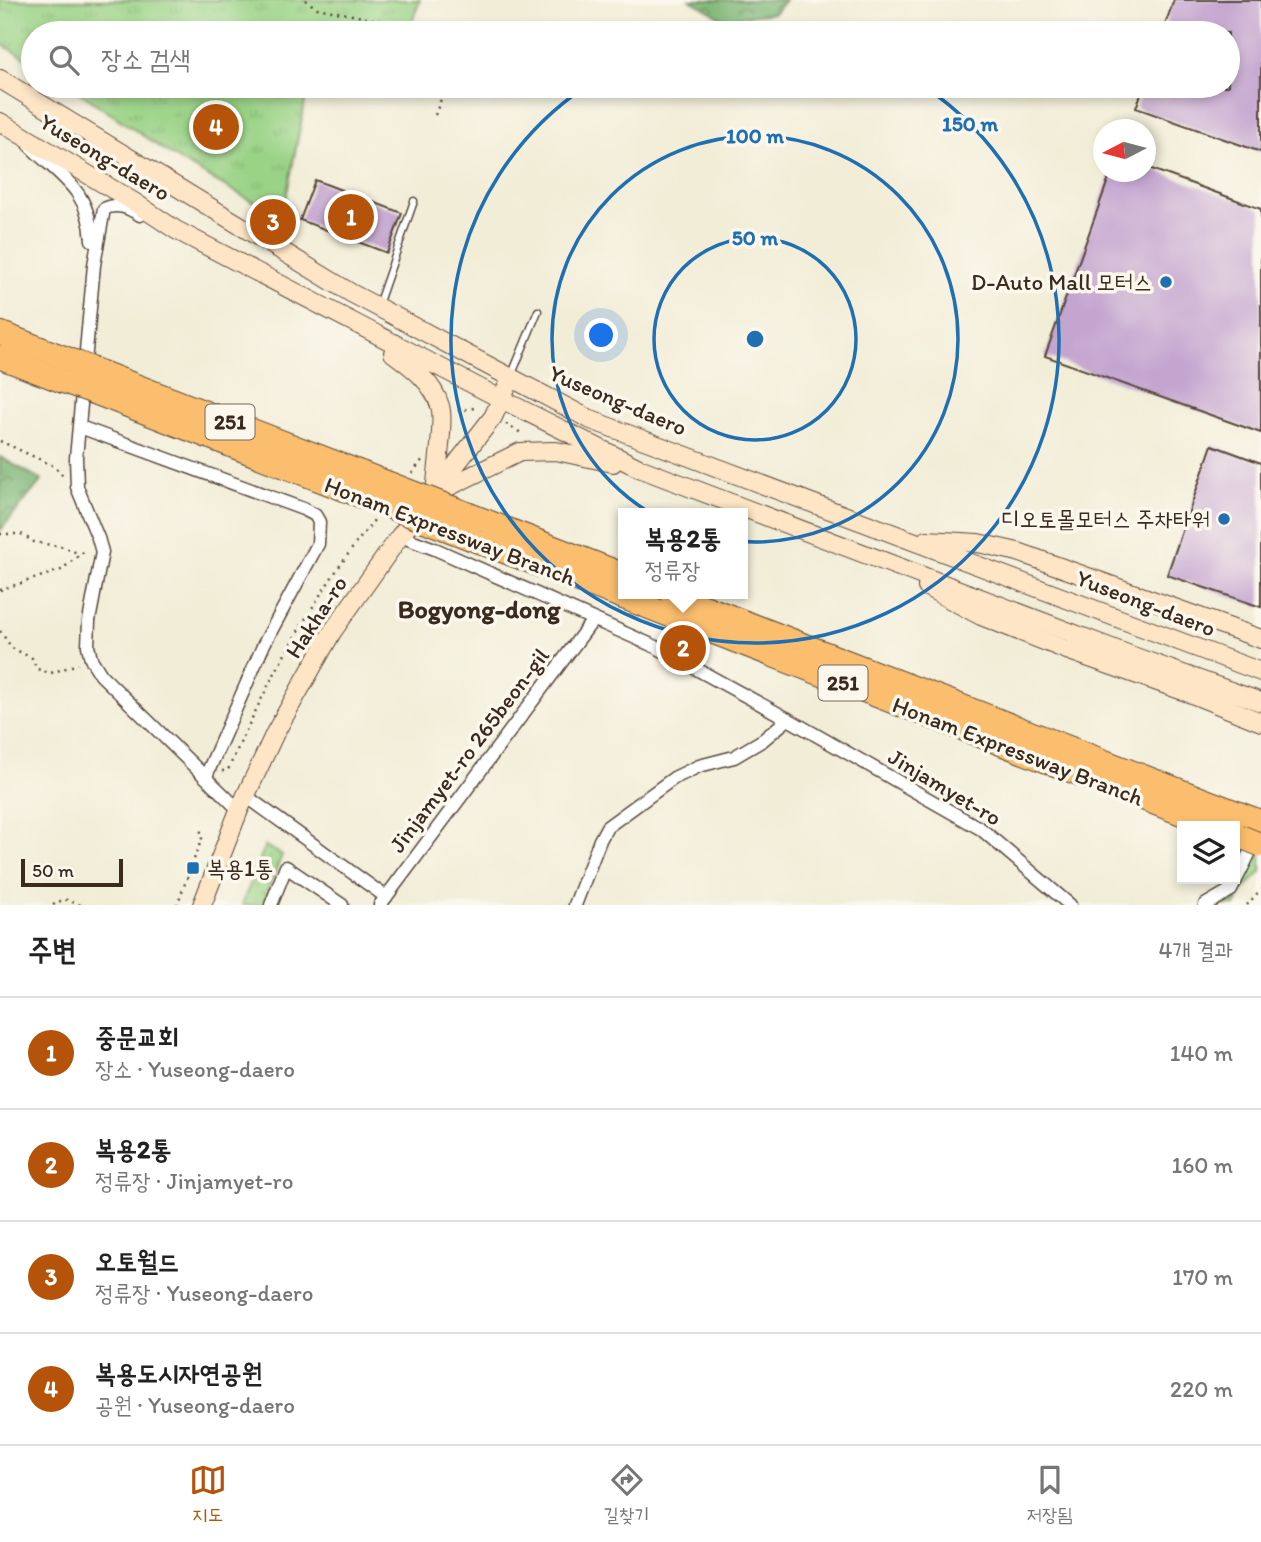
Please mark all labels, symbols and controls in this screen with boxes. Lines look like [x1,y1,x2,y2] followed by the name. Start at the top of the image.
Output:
[21,21,1240,98] search box
[45,41,83,79] icon: search
[101,43,191,75] text: 장소 검색
[193,101,239,153] pin: 4
[35,107,175,207] street label: Yuseong-daero
[942,111,998,136] text: 150 m
[1093,119,1156,182] north arrow
[726,123,784,148] text: 100 m
[328,191,374,243] pin: 1
[250,196,296,248] pin: 3
[732,225,779,250] text: 50 m
[971,268,1152,296] place label: D-Auto Mall 모터스
[1158,274,1174,290] marker: D-Auto Mall 모터스
[584,318,618,352] your location
[743,327,767,351] centre of rings
[545,358,691,442] street label: Yuseong-daero
[205,404,254,440] road number: 251
[321,470,580,592] street label: Honam Expressway Branch
[1001,505,1210,533] place label: 디오토몰모터스 주차타워
[618,508,748,599] popup
[1216,511,1232,527] marker: 디오토몰모터스 주차타워
[645,522,721,554] text: 복용2통
[645,556,700,584] text: 정류장
[1072,564,1220,642] street label: Yuseong-daero
[279,570,353,664] street label: Hakha-ro
[398,593,561,625] district label: Bogyong-dong
[660,622,706,674] pin: 2
[383,642,555,858] street label: Jinjamyet-ro 265beon-gil
[818,666,868,700] road number: 251
[889,690,1148,812] street label: Honam Expressway Branch
[883,742,1007,832] street label: Jinjamyet-ro
[1177,821,1240,884] map controls
[1177,821,1240,884] button: layers
[207,854,273,882] place label: 복용1통
[21,856,122,888] scale bar
[32,859,74,882] text: 50 m
[185,860,201,876] marker: 복용1통
[28,931,76,968] text: 주변
[1158,936,1233,964] text: 4개 결과
[95,1021,179,1053] text: 중문교회
[46,1039,56,1067] text: 1
[1170,1039,1233,1067] text: 140 m
[95,1055,295,1083] text: 장소 · Yuseong-daero
[95,1133,171,1165] text: 복용2통
[45,1151,57,1179] text: 2
[1171,1151,1233,1179] text: 160 m
[95,1167,294,1195] text: 정류장 · Jinjamyet-ro
[95,1245,179,1277] text: 오토월드
[45,1263,57,1291] text: 3
[1172,1263,1233,1291] text: 170 m
[95,1279,313,1307] text: 정류장 · Yuseong-daero
[95,1357,262,1389] text: 복용도시자연공원
[44,1375,58,1403] text: 4
[1170,1375,1233,1403] text: 220 m
[95,1391,295,1419] text: 공원 · Yuseong-daero
[189,1461,227,1528] tab: 지도
[604,1461,649,1528] tab: 길찾기
[1027,1461,1072,1528] tab: 저장됨

